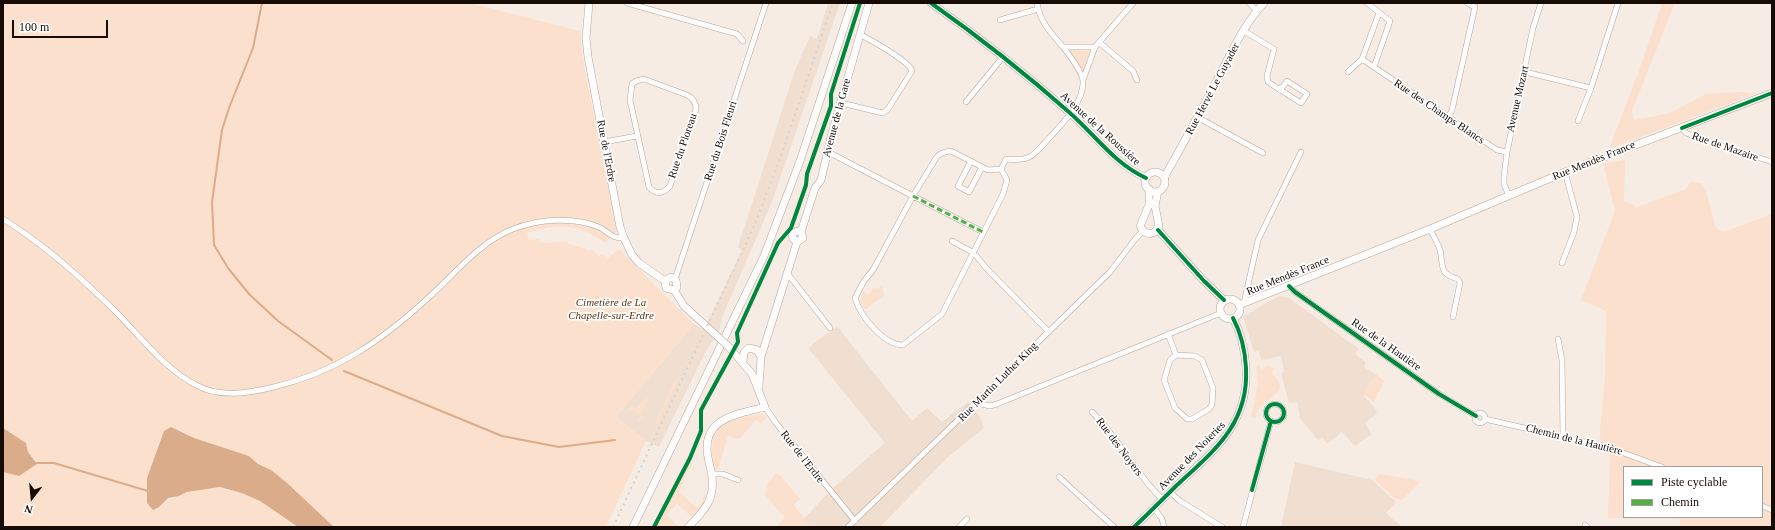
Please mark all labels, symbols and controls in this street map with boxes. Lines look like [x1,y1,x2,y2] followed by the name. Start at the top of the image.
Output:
[14,12,110,38] scale bar
[19,20,49,34] text: 100 m
[1183,41,1243,137] street label: Rue Hervé Le Guyader
[1504,64,1532,134] street label: Avenue Mozart
[820,77,854,159] street label: Avenue de la Gare
[1391,77,1487,147] street label: Rue des Champs Blancs
[1057,90,1143,168] street label: Avenue de la Roussière
[702,99,740,183] street label: Rue du Bois Fleuri
[666,112,700,180] street label: Rue du Ploreau
[594,119,618,183] street label: Rue de l'Erdre
[1690,129,1760,165] street label: Rue de Mazaire
[1551,138,1637,184] street label: Rue Mendès France
[1245,253,1331,299] street label: Rue Mendès France
[568,296,654,322] park label: Cimetière de La Chapelle-sur-Erdre
[1349,316,1423,374] street label: Rue de la Hautière
[955,339,1041,425] street label: Rue Martin Luther King
[1093,415,1145,479] street label: Rue des Noyers
[1156,419,1228,493] street label: Avenue des Noieries
[1524,422,1624,458] street label: Chemin de la Hautière
[777,428,827,486] street label: Rue de l'Erdre
[1623,466,1763,518] legend
[1661,475,1727,489] text: Piste cyclable
[12,478,52,518] north arrow
[1661,495,1699,509] text: Chemin
[23,503,34,516] text: N

